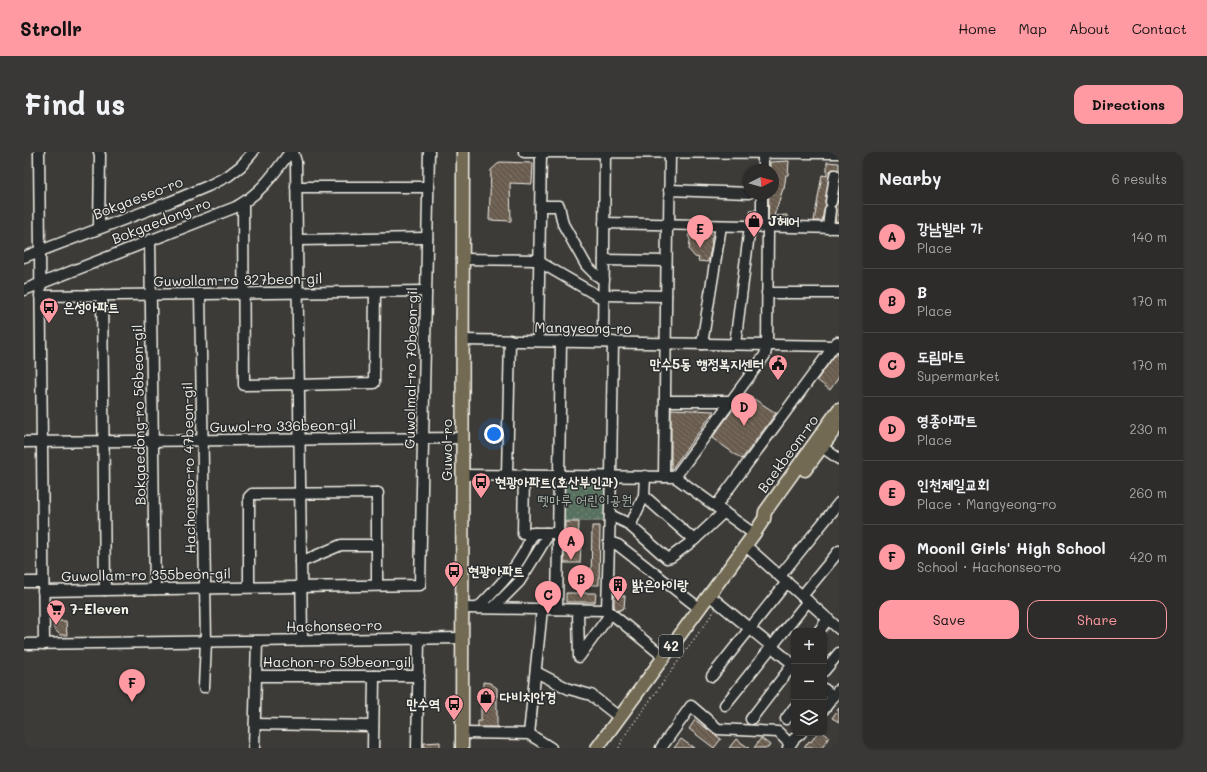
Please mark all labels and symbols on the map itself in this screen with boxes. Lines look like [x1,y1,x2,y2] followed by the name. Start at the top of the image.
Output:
[743,164,779,200] north arrow
[90,172,186,223] street label: Bokgaeseo-ro
[109,193,213,248] street label: Bokgaedong-ro
[743,210,765,238] shop icon: J헤어
[768,211,800,230] place label: J헤어
[687,215,713,248] pin: E
[153,269,323,290] street label: Guwollam-ro 327beon-gil
[400,287,421,449] street label: Guwolmal-ro 70beon-gil
[38,296,60,324] bus stop icon: 은성아파트
[63,297,119,316] place label: 은성아파트
[534,317,632,338] street label: Mangyeong-ro
[127,324,150,506] street label: Bokgaedong-ro 56beon-gil
[767,353,789,381] public building icon: 만수5동 행정복지센터
[649,354,764,373] place label: 만수5동 행정복지센터
[178,382,199,554] street label: Hachonseo-ro 47beon-gil
[731,393,757,426] pin: D
[753,411,822,496] street label: Baekbeom-ro
[209,415,357,436] street label: Guwol-ro 336beon-gil
[437,419,456,481] street label: Guwol-ro
[484,424,504,444] your location
[470,471,492,499] bus stop icon: 현광아파트(호산부인과)
[495,472,618,491] place label: 현광아파트(호산부인과)
[538,490,632,509] park label: 뗏마루 어린이공원
[558,527,584,560] pin: A
[443,560,465,588] bus stop icon: 현광아파트
[468,561,524,580] place label: 현광아파트
[61,564,231,585] street label: Guwollam-ro 355beon-gil
[568,565,594,598] pin: B
[607,574,629,602] building icon: 밝은아이랑
[632,575,689,594] place label: 밝은아이랑
[535,581,561,614] pin: C
[45,598,67,626] supermarket icon: 7-Eleven
[70,599,129,618] place label: 7-Eleven
[286,615,382,636] street label: Hachonseo-ro
[659,635,683,657] road number: 42
[263,652,411,671] street label: Hachon-ro 59beon-gil
[119,669,145,702] pin: F
[475,686,497,714] shop icon: 다비치안경
[499,687,556,706] place label: 다비치안경
[443,693,465,721] bus stop icon: 만수역
[406,694,440,713] place label: 만수역

